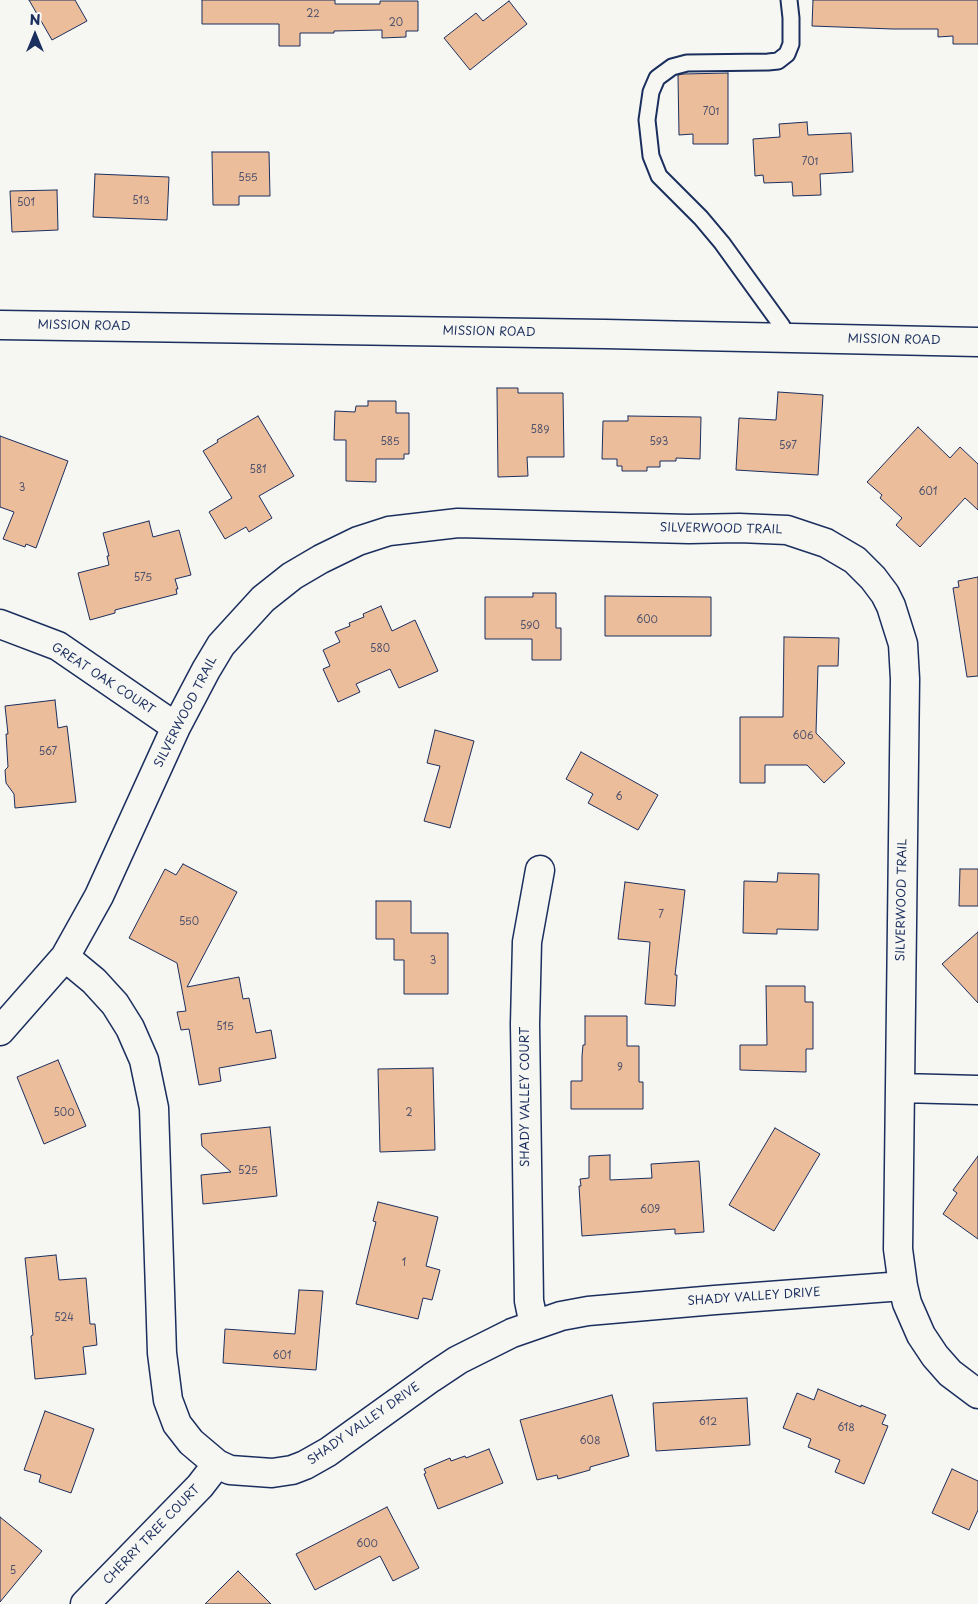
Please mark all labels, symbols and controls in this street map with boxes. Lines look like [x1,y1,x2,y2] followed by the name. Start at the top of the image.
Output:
[306,8,320,20] house number: 22
[29,9,41,30] text: N
[10,10,60,60] north arrow
[389,17,403,29] house number: 20
[703,106,719,118] house number: 701
[802,156,818,168] house number: 701
[238,172,258,184] house number: 555
[132,195,150,207] house number: 513
[17,197,35,209] house number: 501
[37,318,131,334] street label: MISSION ROAD
[442,324,536,340] street label: MISSION ROAD
[847,332,941,348] street label: MISSION ROAD
[531,424,549,436] house number: 589
[380,436,400,448] house number: 585
[650,436,668,448] house number: 593
[779,440,797,452] house number: 597
[249,464,267,476] house number: 581
[19,482,25,494] house number: 3
[919,486,937,498] house number: 601
[660,521,782,537] street label: SILVERWOOD TRAIL
[134,572,152,584] house number: 575
[636,614,658,626] house number: 600
[520,620,540,632] house number: 590
[49,640,157,718] street label: GREAT OAK COURT
[370,643,390,655] house number: 580
[152,654,220,770] street label: SILVERWOOD TRAIL
[793,730,813,742] house number: 606
[39,746,57,758] house number: 567
[615,791,623,803] house number: 6
[894,839,910,961] street label: SILVERWOOD TRAIL
[658,909,664,921] house number: 7
[179,916,199,928] house number: 550
[430,955,436,967] house number: 3
[216,1021,234,1033] house number: 515
[519,1027,533,1167] street label: SHADY VALLEY COURT
[617,1062,623,1074] house number: 9
[53,1107,75,1119] house number: 500
[405,1107,413,1119] house number: 2
[238,1165,258,1177] house number: 525
[640,1204,660,1216] house number: 609
[402,1257,406,1269] house number: 1
[687,1285,821,1309] street label: SHADY VALLEY DRIVE
[54,1312,74,1324] house number: 524
[273,1350,291,1362] house number: 601
[305,1380,423,1468] street label: SHADY VALLEY DRIVE
[699,1416,717,1428] house number: 612
[837,1422,855,1434] house number: 618
[580,1435,600,1447] house number: 608
[101,1482,203,1588] street label: CHERRY TREE COURT
[356,1538,378,1550] house number: 600
[10,1565,16,1577] house number: 5

